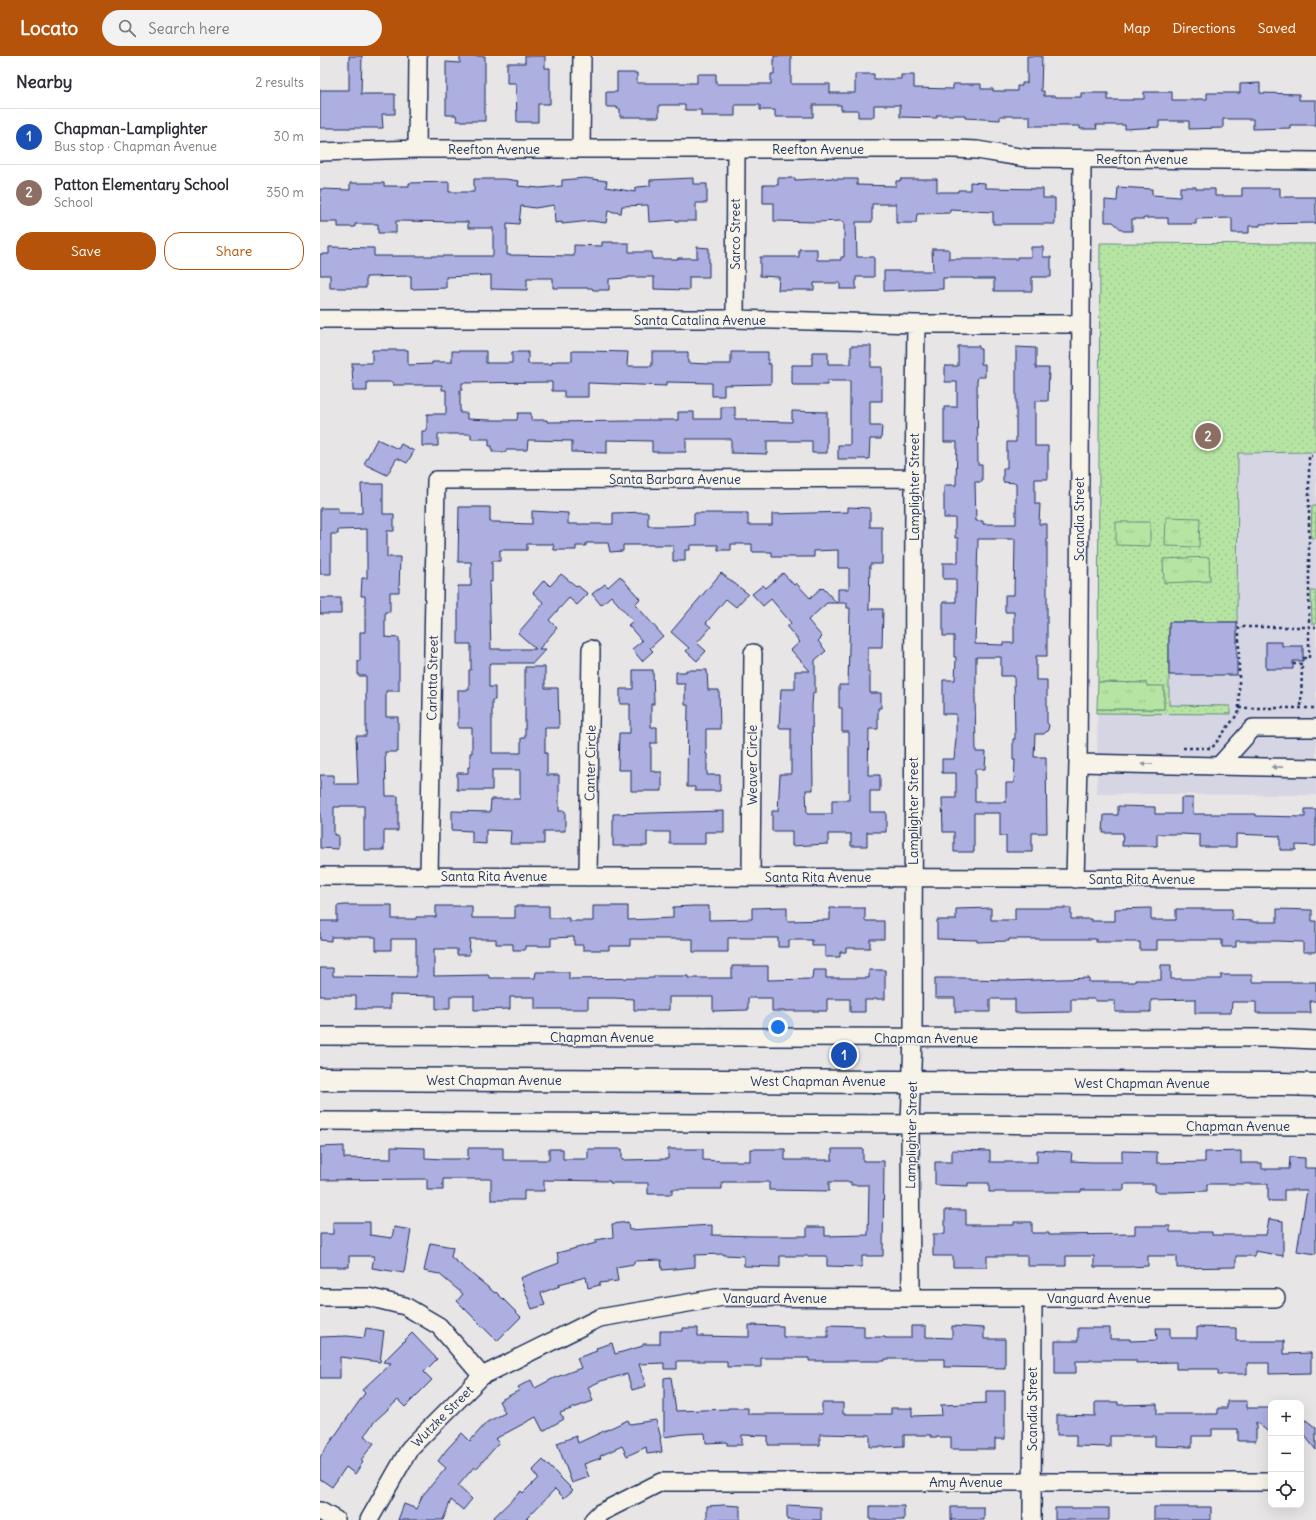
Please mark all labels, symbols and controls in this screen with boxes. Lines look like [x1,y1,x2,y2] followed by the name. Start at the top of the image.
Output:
[102,10,382,46] search box
[20,16,78,40] text: Locato
[116,17,138,39] icon: search
[148,19,230,38] text: Search here
[1123,19,1150,37] text: Map
[1172,19,1236,37] text: Directions
[1258,19,1296,37] text: Saved
[16,71,72,93] text: Nearby
[255,74,304,91] text: 2 results
[54,119,207,138] text: Chapman-Lamplighter
[26,128,32,145] text: 1
[274,128,304,145] text: 30 m
[54,138,217,155] text: Bus stop · Chapman Avenue
[448,141,540,158] street label: Reefton Avenue
[772,141,864,158] street label: Reefton Avenue
[1096,151,1188,168] street label: Reefton Avenue
[54,175,229,194] text: Patton Elementary School
[25,184,33,201] text: 2
[266,184,304,201] text: 350 m
[54,194,93,211] text: School
[727,198,744,270] street label: Sarco Street
[16,232,156,270] button: Save
[164,232,304,270] button: Share
[634,312,766,329] street label: Santa Catalina Avenue
[1195,421,1221,451] pin: 2
[906,432,923,541] street label: Lamplighter Street
[609,471,741,488] street label: Santa Barbara Avenue
[1071,476,1088,561] street label: Scandia Street
[423,635,442,721] street label: Carlotta Street
[581,725,600,801] street label: Canter Circle
[744,725,761,805] street label: Weaver Circle
[905,756,922,865] street label: Lamplighter Street
[1140,761,1153,767] one-way arrow
[1270,764,1283,770] one-way arrow
[441,868,547,885] street label: Santa Rita Avenue
[765,869,871,886] street label: Santa Rita Avenue
[1089,871,1195,888] street label: Santa Rita Avenue
[768,1017,788,1037] your location
[550,1029,654,1046] street label: Chapman Avenue
[874,1030,978,1047] street label: Chapman Avenue
[831,1040,857,1070] pin: 1
[426,1072,562,1089] street label: West Chapman Avenue
[750,1073,886,1090] street label: West Chapman Avenue
[1074,1075,1210,1092] street label: West Chapman Avenue
[902,1080,921,1189] street label: Lamplighter Street
[1186,1118,1290,1135] street label: Chapman Avenue
[723,1290,827,1307] street label: Vanguard Avenue
[1047,1290,1151,1307] street label: Vanguard Avenue
[1024,1366,1041,1451] street label: Scandia Street
[408,1381,477,1451] street label: Wutzke Street
[1268,1400,1304,1508] map controls
[1268,1400,1304,1436] button: +
[1268,1436,1304,1472] button: −
[1268,1472,1304,1508] button: locate
[929,1474,1003,1491] street label: Amy Avenue

